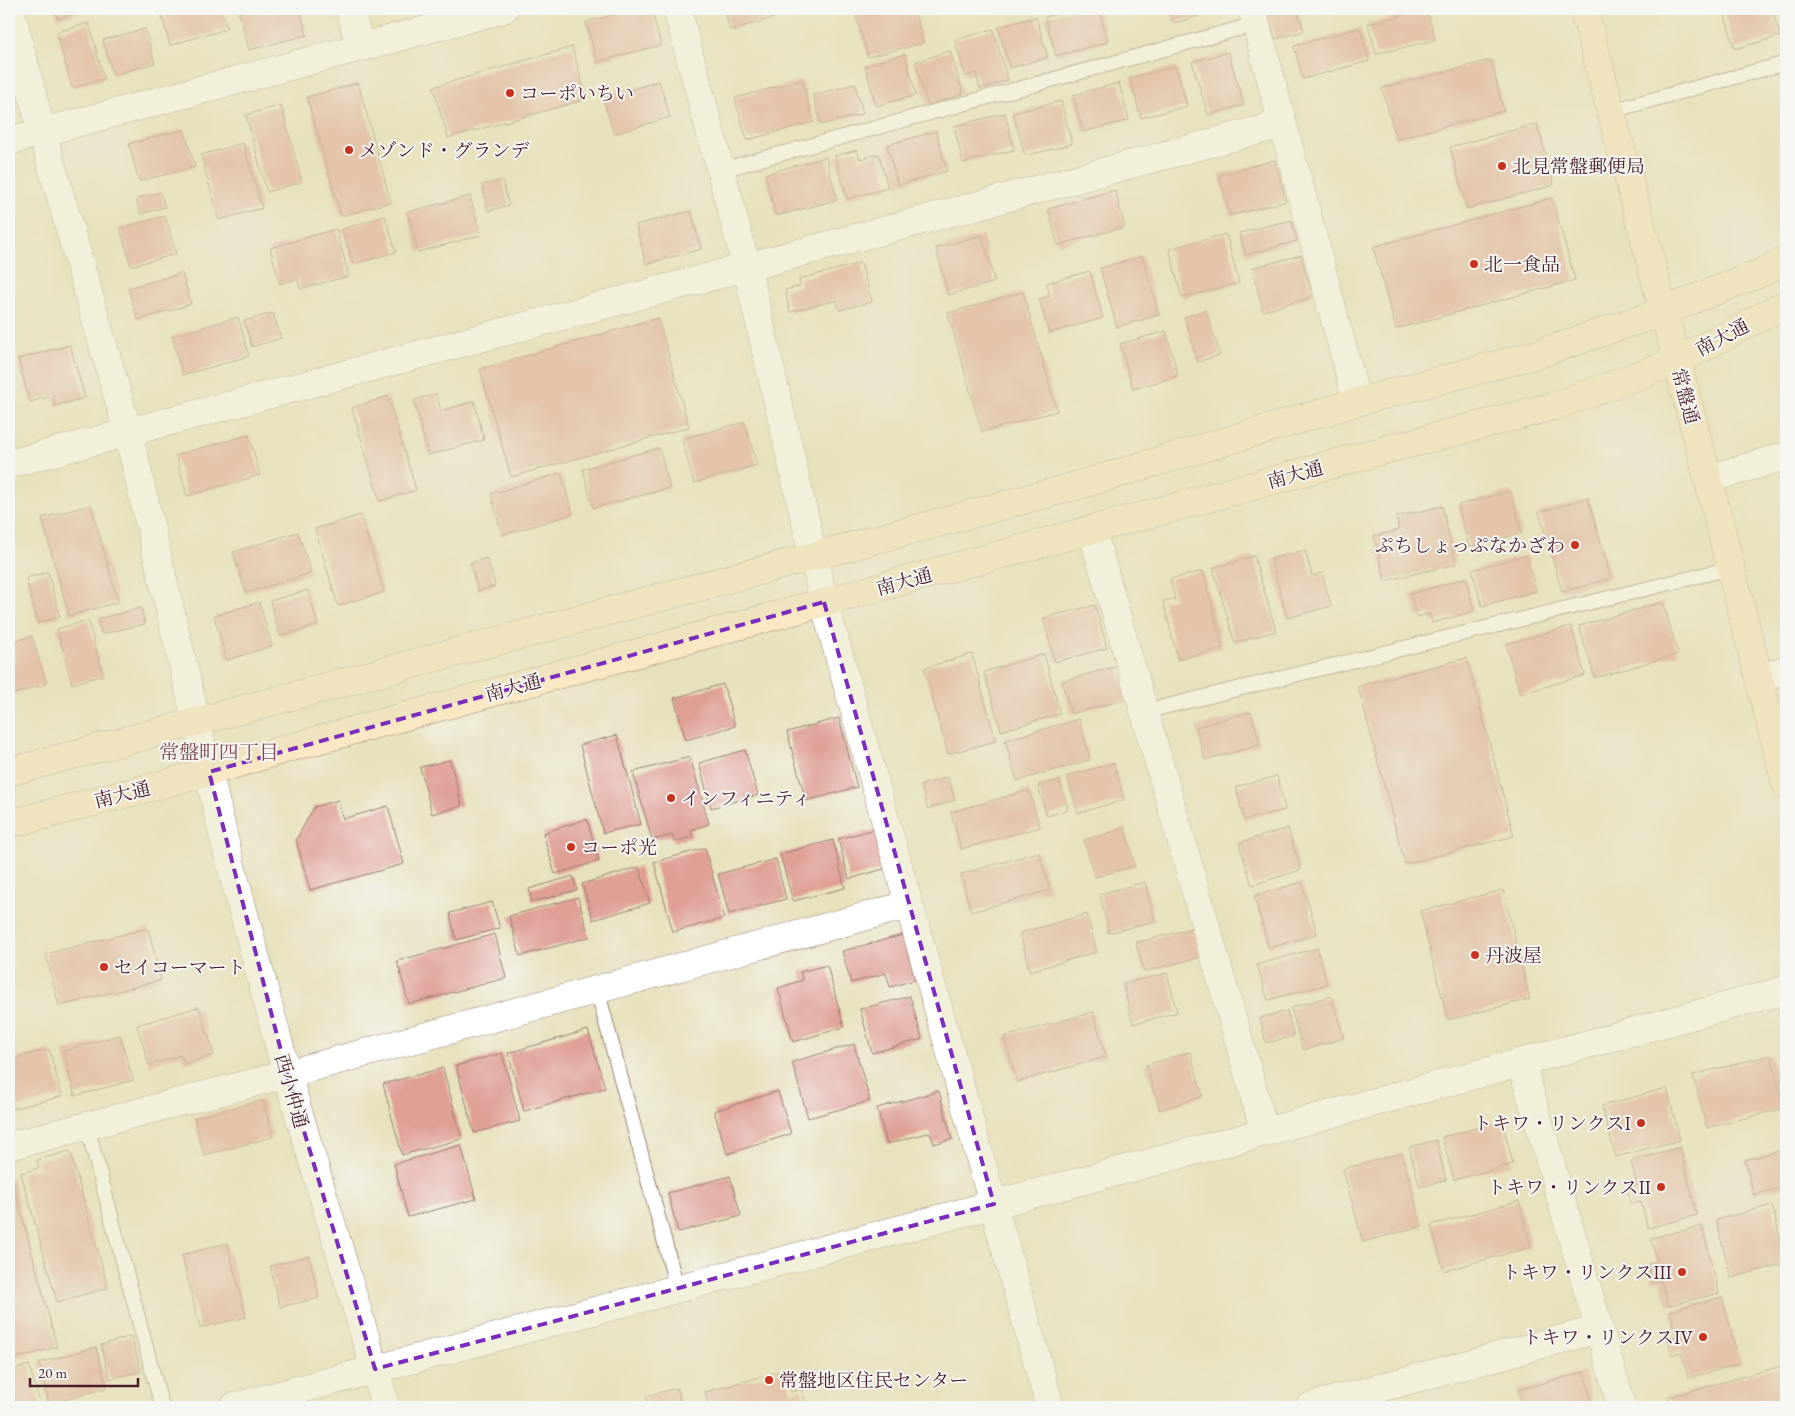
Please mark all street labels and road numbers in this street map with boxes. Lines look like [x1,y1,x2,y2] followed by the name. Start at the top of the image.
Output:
[1691,313,1753,362] street label: 南大通
[1666,365,1705,427] street label: 常盤通
[1264,455,1326,494] street label: 南大通
[873,562,935,601] street label: 南大通
[482,668,544,707] street label: 南大通
[91,775,153,814] street label: 南大通
[269,1051,314,1131] street label: 西小仲通

